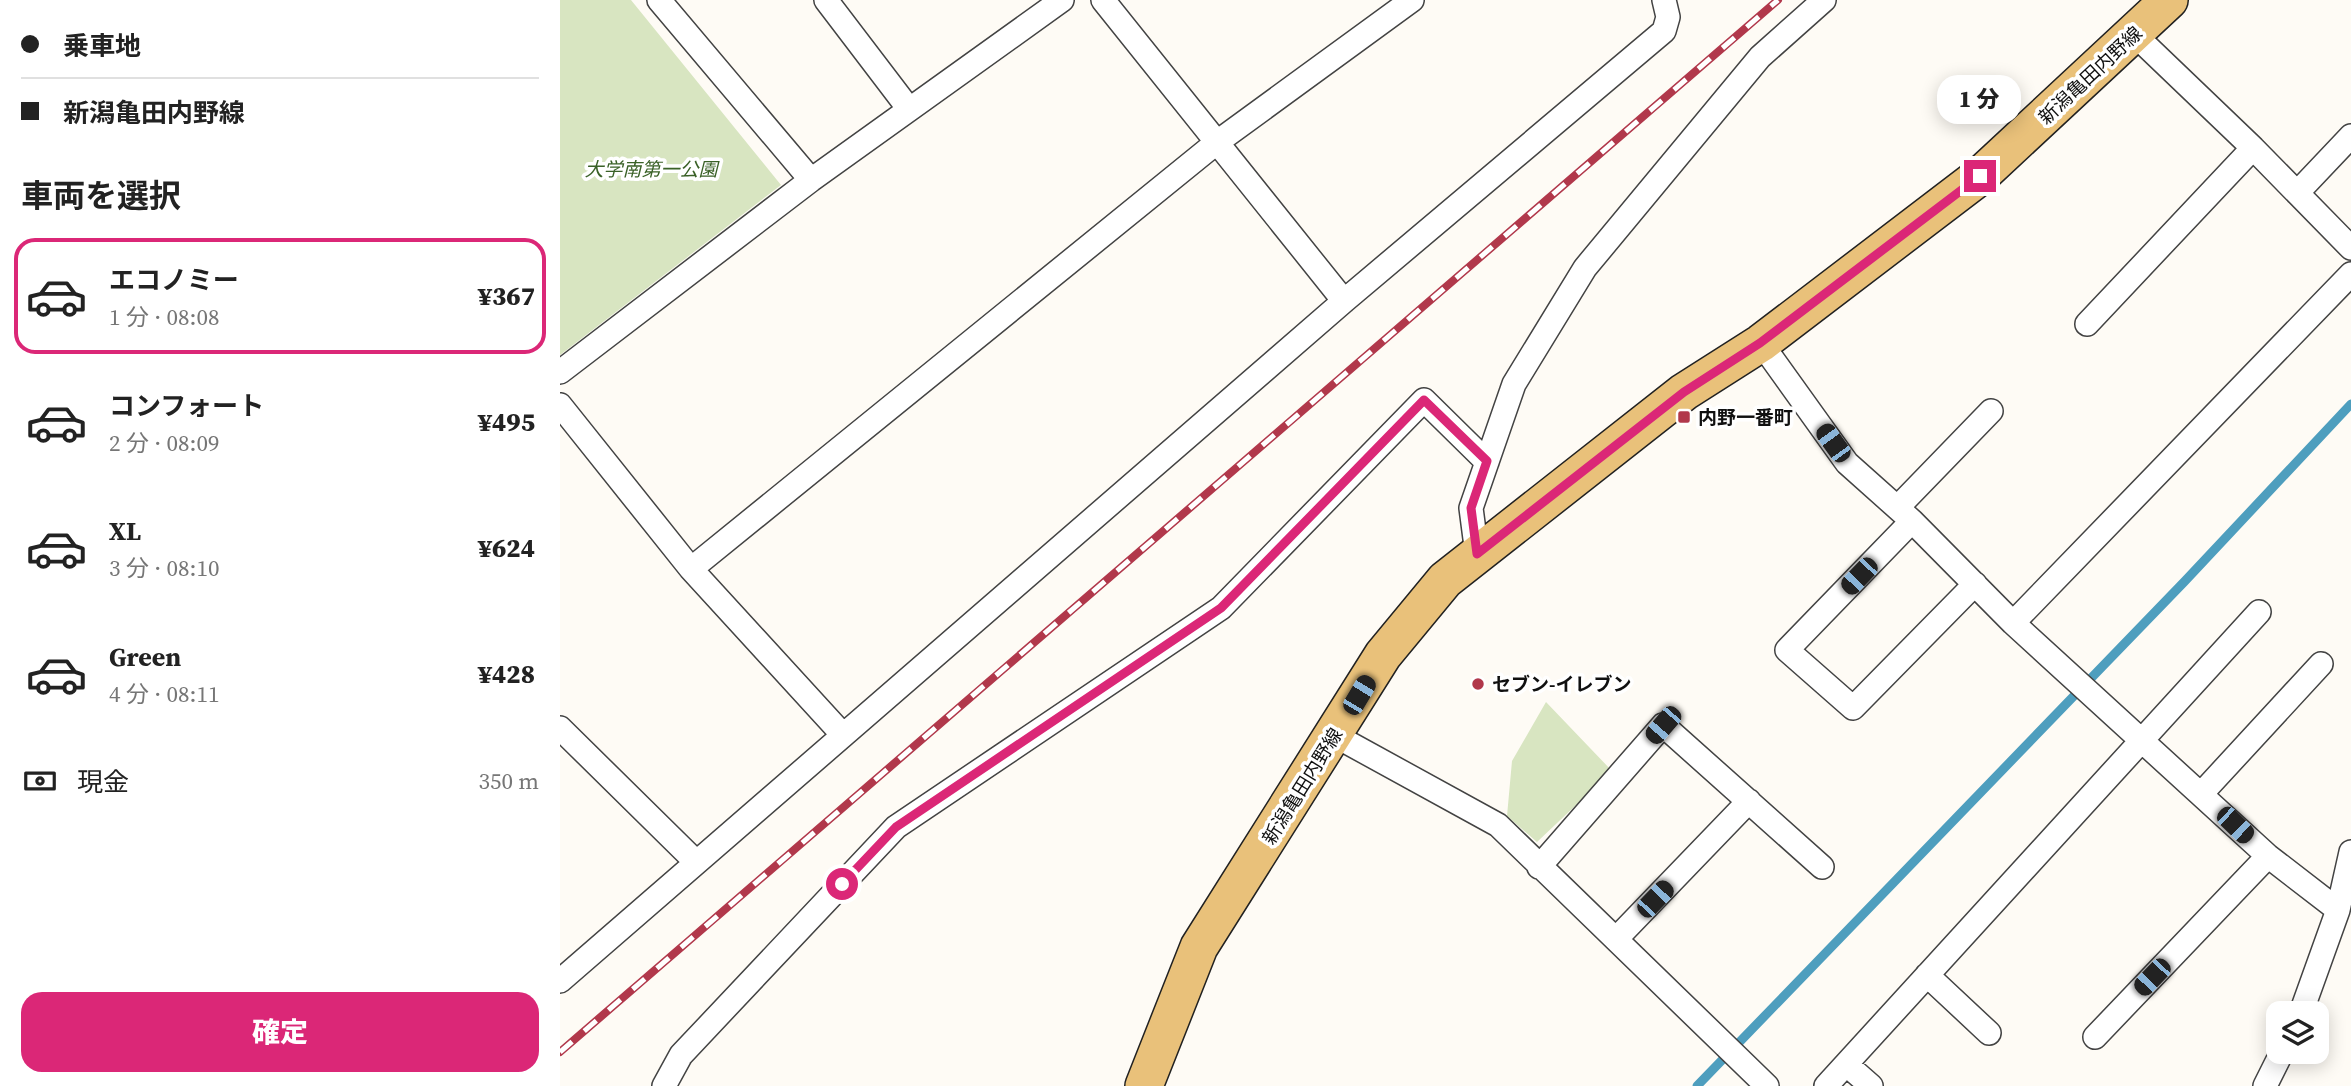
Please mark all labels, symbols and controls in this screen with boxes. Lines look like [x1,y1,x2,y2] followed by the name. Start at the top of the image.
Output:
[2032,20,2148,130] street label: 新潟亀田内野線
[63,28,141,64] text: 乗車地
[1938,74,2022,124] callout: 1 分
[1959,83,1999,115] text: 1 分
[63,95,245,131] text: 新潟亀田内野線
[584,156,720,182] park label: 大学南第一公園
[1964,160,1996,192] route end
[21,174,181,218] text: 車両を選択
[109,262,239,298] text: エコノミー
[25,265,88,328] icon: car
[478,278,535,314] text: ¥367
[109,301,219,333] text: 1 分 · 08:08
[109,388,264,424] text: コンフォート
[25,391,88,454] icon: car
[478,404,535,440] text: ¥495
[1698,404,1793,430] place label: 内野一番町
[1676,409,1692,425] marker: 内野一番町
[1813,420,1854,466] car
[109,427,219,459] text: 2 分 · 08:09
[109,513,141,549] text: XL
[25,517,88,580] icon: car
[478,530,535,566] text: ¥624
[109,552,219,584] text: 3 分 · 08:10
[1837,554,1882,598] car
[109,639,181,675] text: Green
[25,643,88,706] icon: car
[478,656,535,692] text: ¥428
[1492,671,1631,697] place label: セブン-イレブン
[1340,672,1379,718] car
[1470,676,1486,692] marker: セブン-イレブン
[109,678,219,710] text: 4 分 · 08:11
[1642,702,1685,748] car
[1256,723,1348,849] street label: 新潟亀田内野線
[21,762,59,800] icon: cash
[77,764,129,800] text: 現金
[478,765,539,797] text: 350 m
[2213,803,2258,847] car
[826,868,858,900] route start
[1633,877,1678,921] car
[2130,955,2175,999] car
[21,992,539,1072] button: 確定
[2266,1001,2329,1064] map controls
[2266,1001,2329,1064] button: layers

